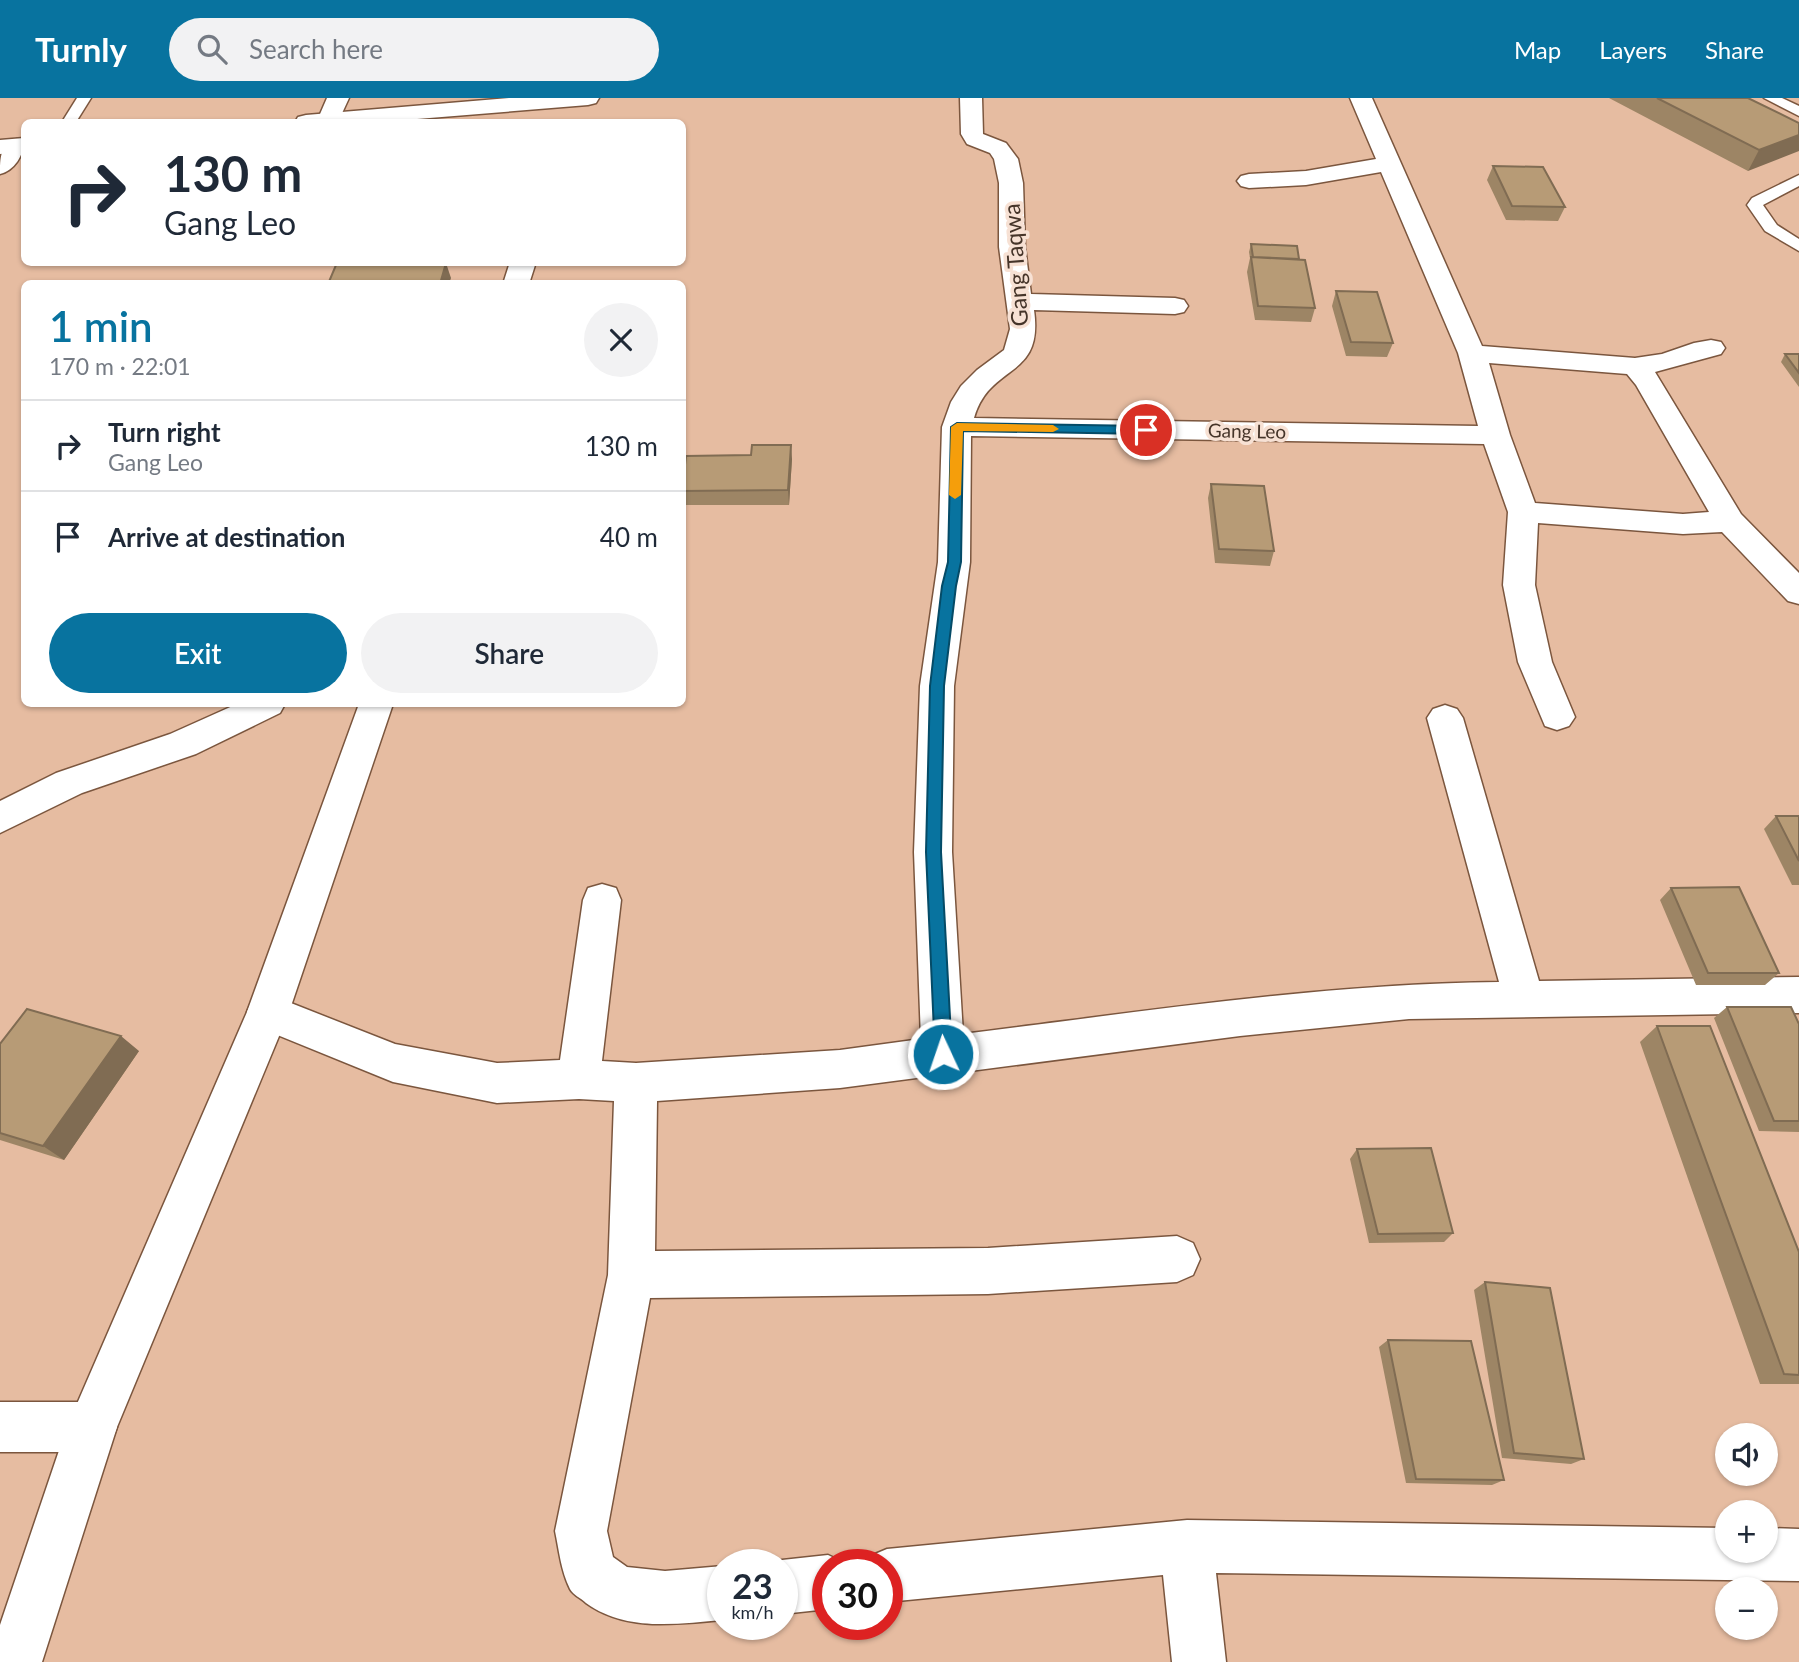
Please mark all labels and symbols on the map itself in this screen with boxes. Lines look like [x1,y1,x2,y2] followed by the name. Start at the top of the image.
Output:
[997,203,1033,327] street label: Gang Taqwa
[1116,400,1176,460] pin
[1208,418,1286,443] street label: Gang Leo
[906,1017,980,1091] position arrow
[812,1549,903,1640] speed limit sign: 30

